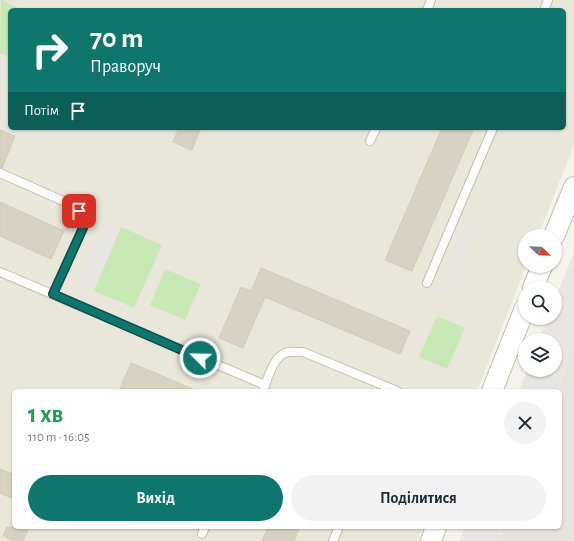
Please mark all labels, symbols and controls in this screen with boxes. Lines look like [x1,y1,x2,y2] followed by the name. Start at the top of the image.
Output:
[24,24,76,76] icon: right
[90,25,144,53] text: 70 m
[90,58,161,76] text: Праворуч
[67,100,89,122] icon: arrive
[24,103,59,118] text: Потім
[62,194,96,228] pin
[68,200,90,222] icon: arrive
[518,229,562,273] north arrow
[518,229,562,377] map controls
[518,281,562,325] button: search
[518,333,562,377] button: layers
[179,337,221,379] position arrow
[504,402,546,444] button: close
[28,403,63,427] text: 1 хв
[28,431,89,444] text: 110 m · 16:05
[28,475,283,521] button: Вихід
[291,475,546,521] button: Поділитися

